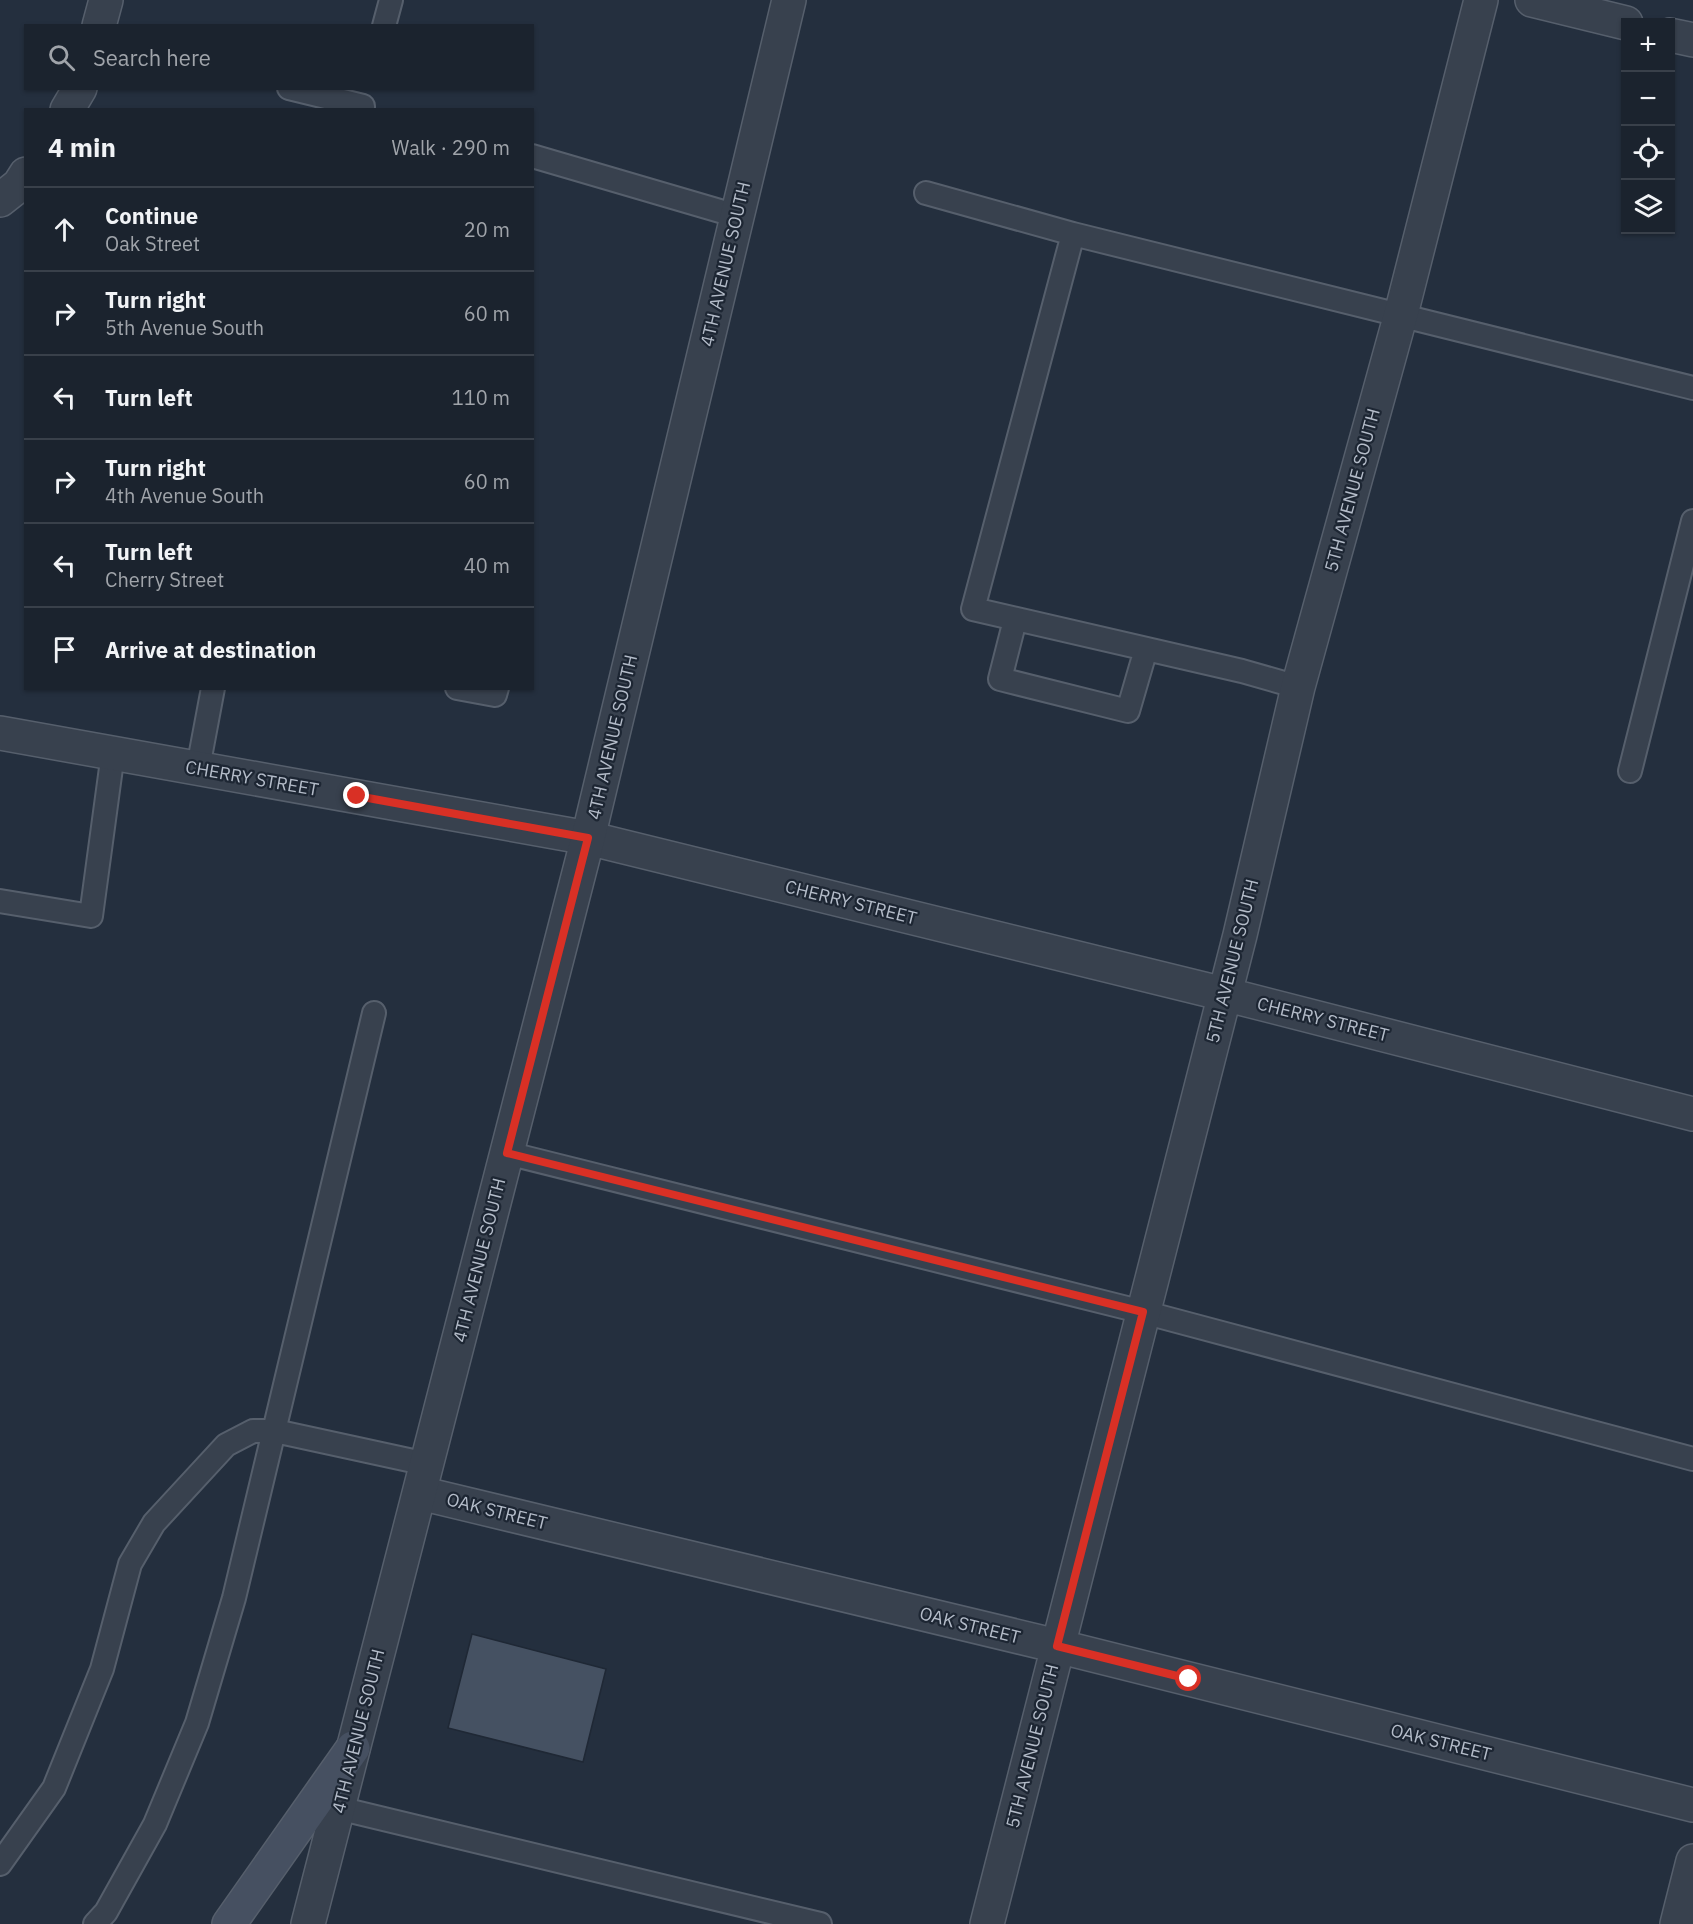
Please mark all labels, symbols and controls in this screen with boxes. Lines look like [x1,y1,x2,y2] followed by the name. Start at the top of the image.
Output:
[1621,18,1675,234] map controls
[1621,18,1675,72] button: +
[24,24,534,90] search box
[45,41,78,74] icon: search
[93,43,211,72] text: Search here
[1621,72,1675,126] button: −
[1621,126,1675,180] button: locate
[48,130,116,164] text: 4 min
[392,134,510,161] text: Walk · 290 m
[695,179,755,349] street label: 4TH AVENUE SOUTH
[1621,180,1675,234] button: layers
[105,201,198,230] text: Continue
[48,213,81,246] icon: ahead
[464,216,510,243] text: 20 m
[105,230,200,257] text: Oak Street
[105,285,206,314] text: Turn right
[48,297,81,330] icon: right
[464,300,510,327] text: 60 m
[105,314,264,341] text: 5th Avenue South
[48,381,81,414] icon: left
[105,383,193,412] text: Turn left
[452,384,510,411] text: 110 m
[1319,406,1385,574] street label: 5TH AVENUE SOUTH
[105,453,206,482] text: Turn right
[48,465,81,498] icon: right
[464,468,510,495] text: 60 m
[105,482,264,509] text: 4th Avenue South
[105,537,193,566] text: Turn left
[48,549,81,582] icon: left
[464,552,510,579] text: 40 m
[105,566,224,593] text: Cherry Street
[48,633,81,666] icon: arrive
[105,635,316,664] text: Arrive at destination
[582,652,642,822] street label: 4TH AVENUE SOUTH
[184,755,320,801] street label: CHERRY STREET
[343,782,369,808] route end
[783,875,919,929] street label: CHERRY STREET
[1200,877,1264,1045] street label: 5TH AVENUE SOUTH
[1255,992,1391,1046] street label: CHERRY STREET
[447,1176,511,1344] street label: 4TH AVENUE SOUTH
[444,1487,550,1535] street label: OAK STREET
[917,1601,1023,1649] street label: OAK STREET
[326,1647,390,1815] street label: 4TH AVENUE SOUTH
[1000,1662,1064,1830] street label: 5TH AVENUE SOUTH
[1175,1665,1201,1691] route start
[1388,1718,1494,1766] street label: OAK STREET

